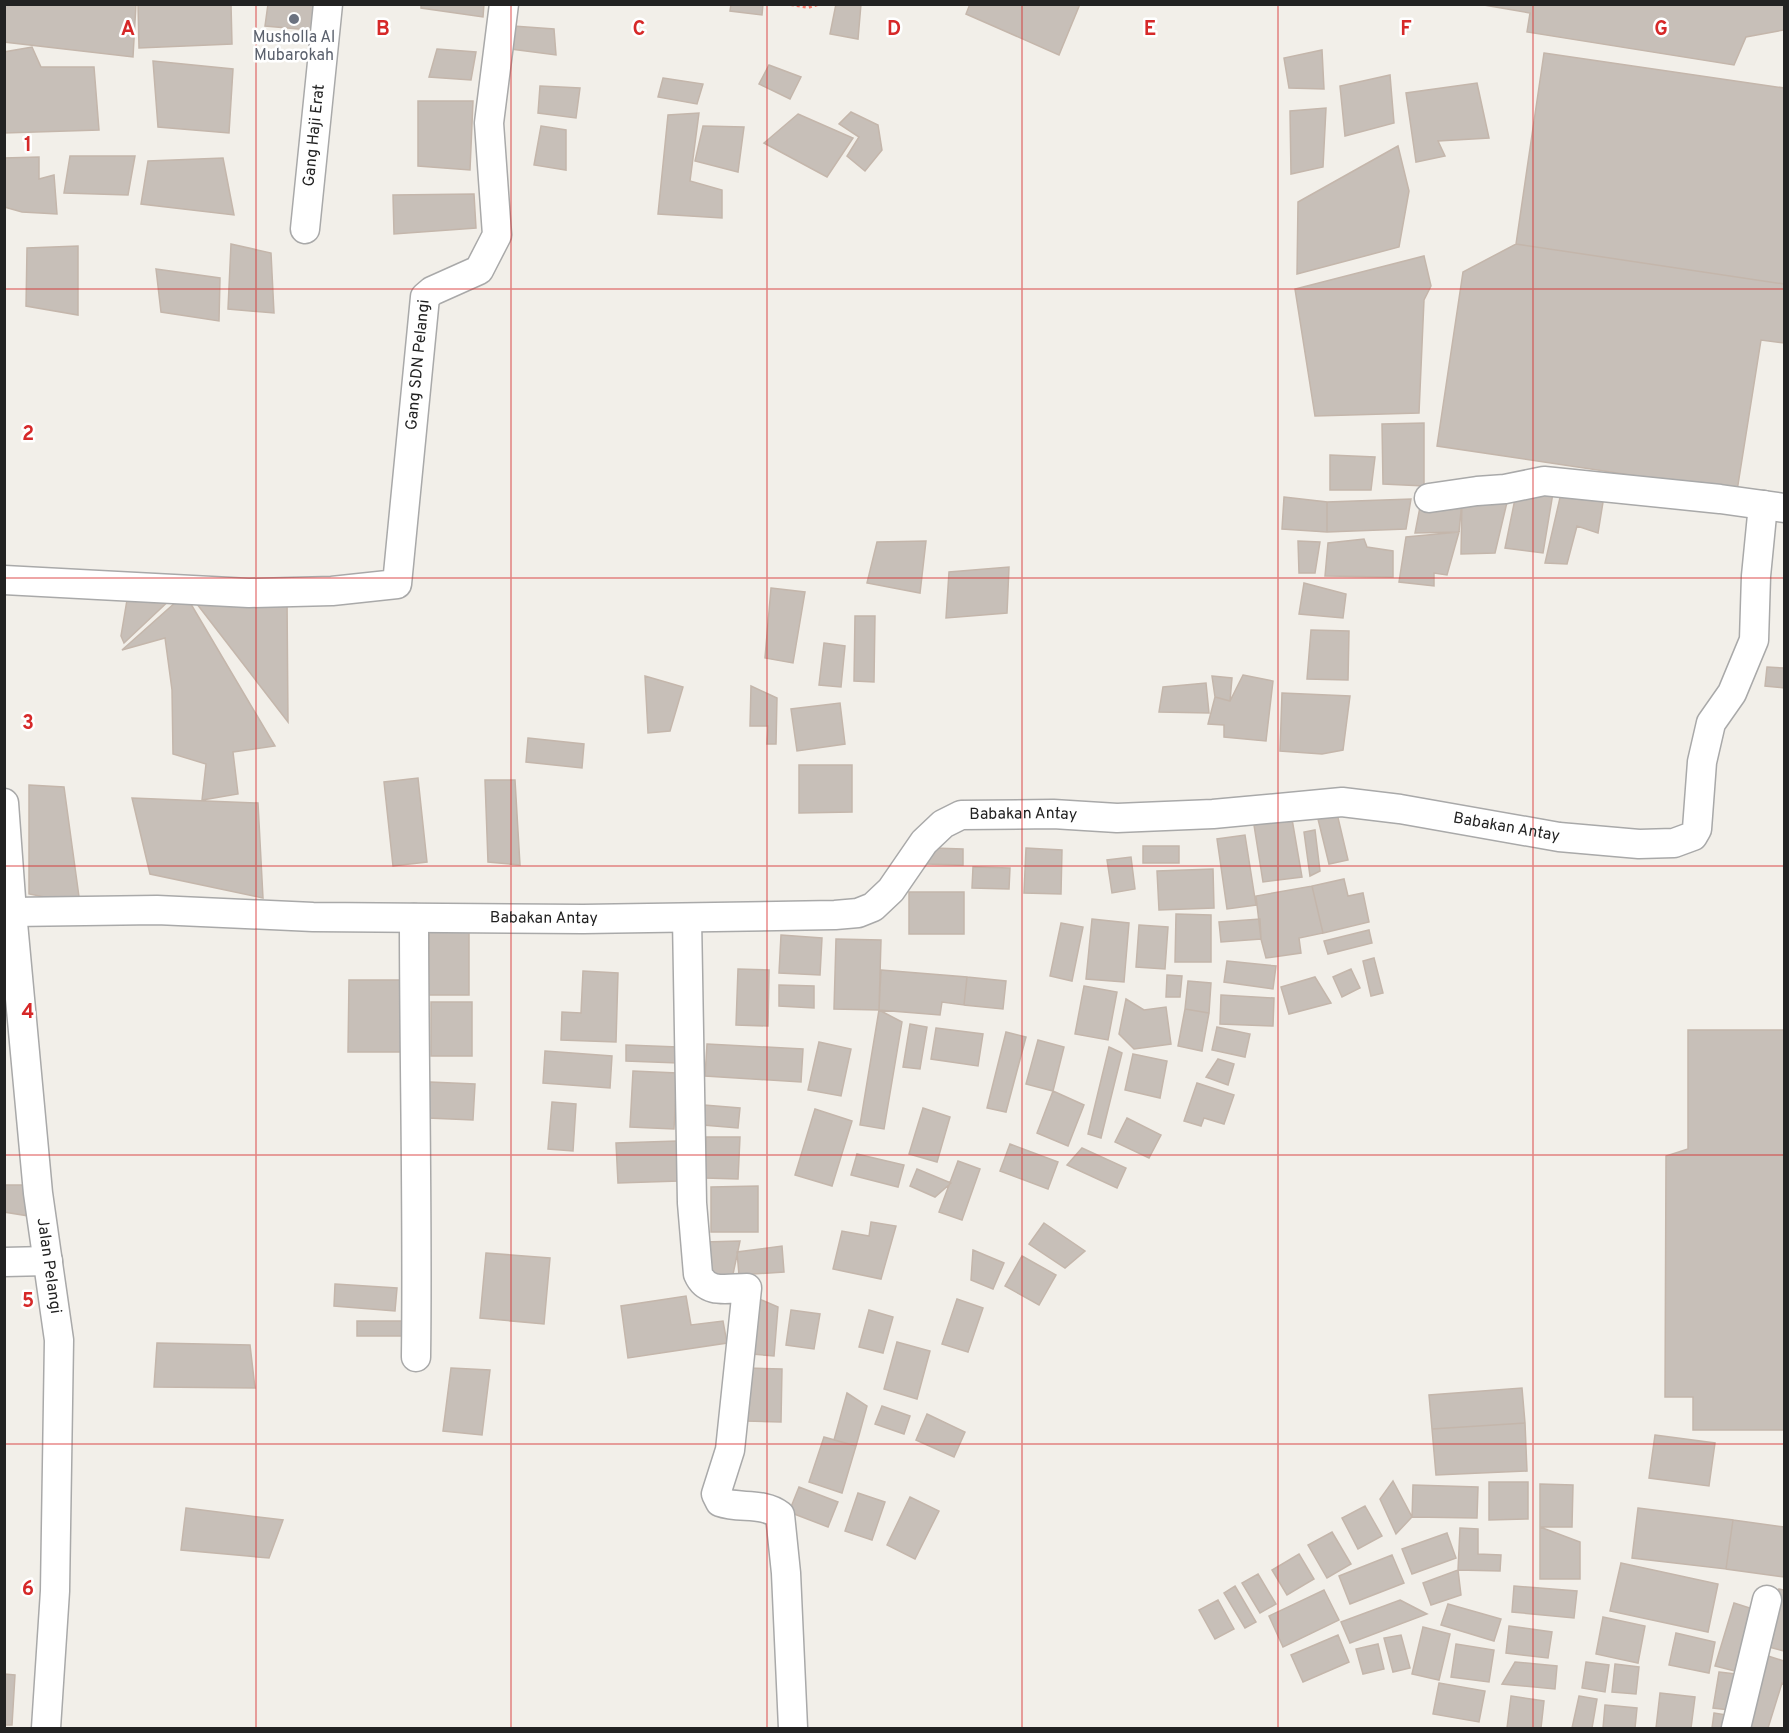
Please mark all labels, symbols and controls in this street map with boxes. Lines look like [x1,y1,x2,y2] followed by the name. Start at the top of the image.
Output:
[287,12,301,26] marker: Musholla Al Mubarokah
[121,17,135,43] text: A
[376,17,390,43] text: B
[633,17,645,43] text: C
[887,17,901,43] text: D
[1144,17,1156,43] text: E
[1400,17,1412,43] text: F
[1654,17,1668,43] text: G
[253,28,335,66] place label: Musholla Al Mubarokah
[299,83,330,188] street label: Gang Haji Erat
[24,133,32,159] text: 1
[402,299,435,431] street label: Gang SDN Pelangi
[22,422,34,448] text: 2
[22,711,34,737] text: 3
[969,804,1078,825] street label: Babakan Antay
[1452,809,1561,847] street label: Babakan Antay
[490,908,598,929] street label: Babakan Antay
[22,1000,34,1026] text: 4
[32,1216,65,1315] street label: Jalan Pelangi
[22,1289,34,1315] text: 5
[22,1577,34,1603] text: 6

